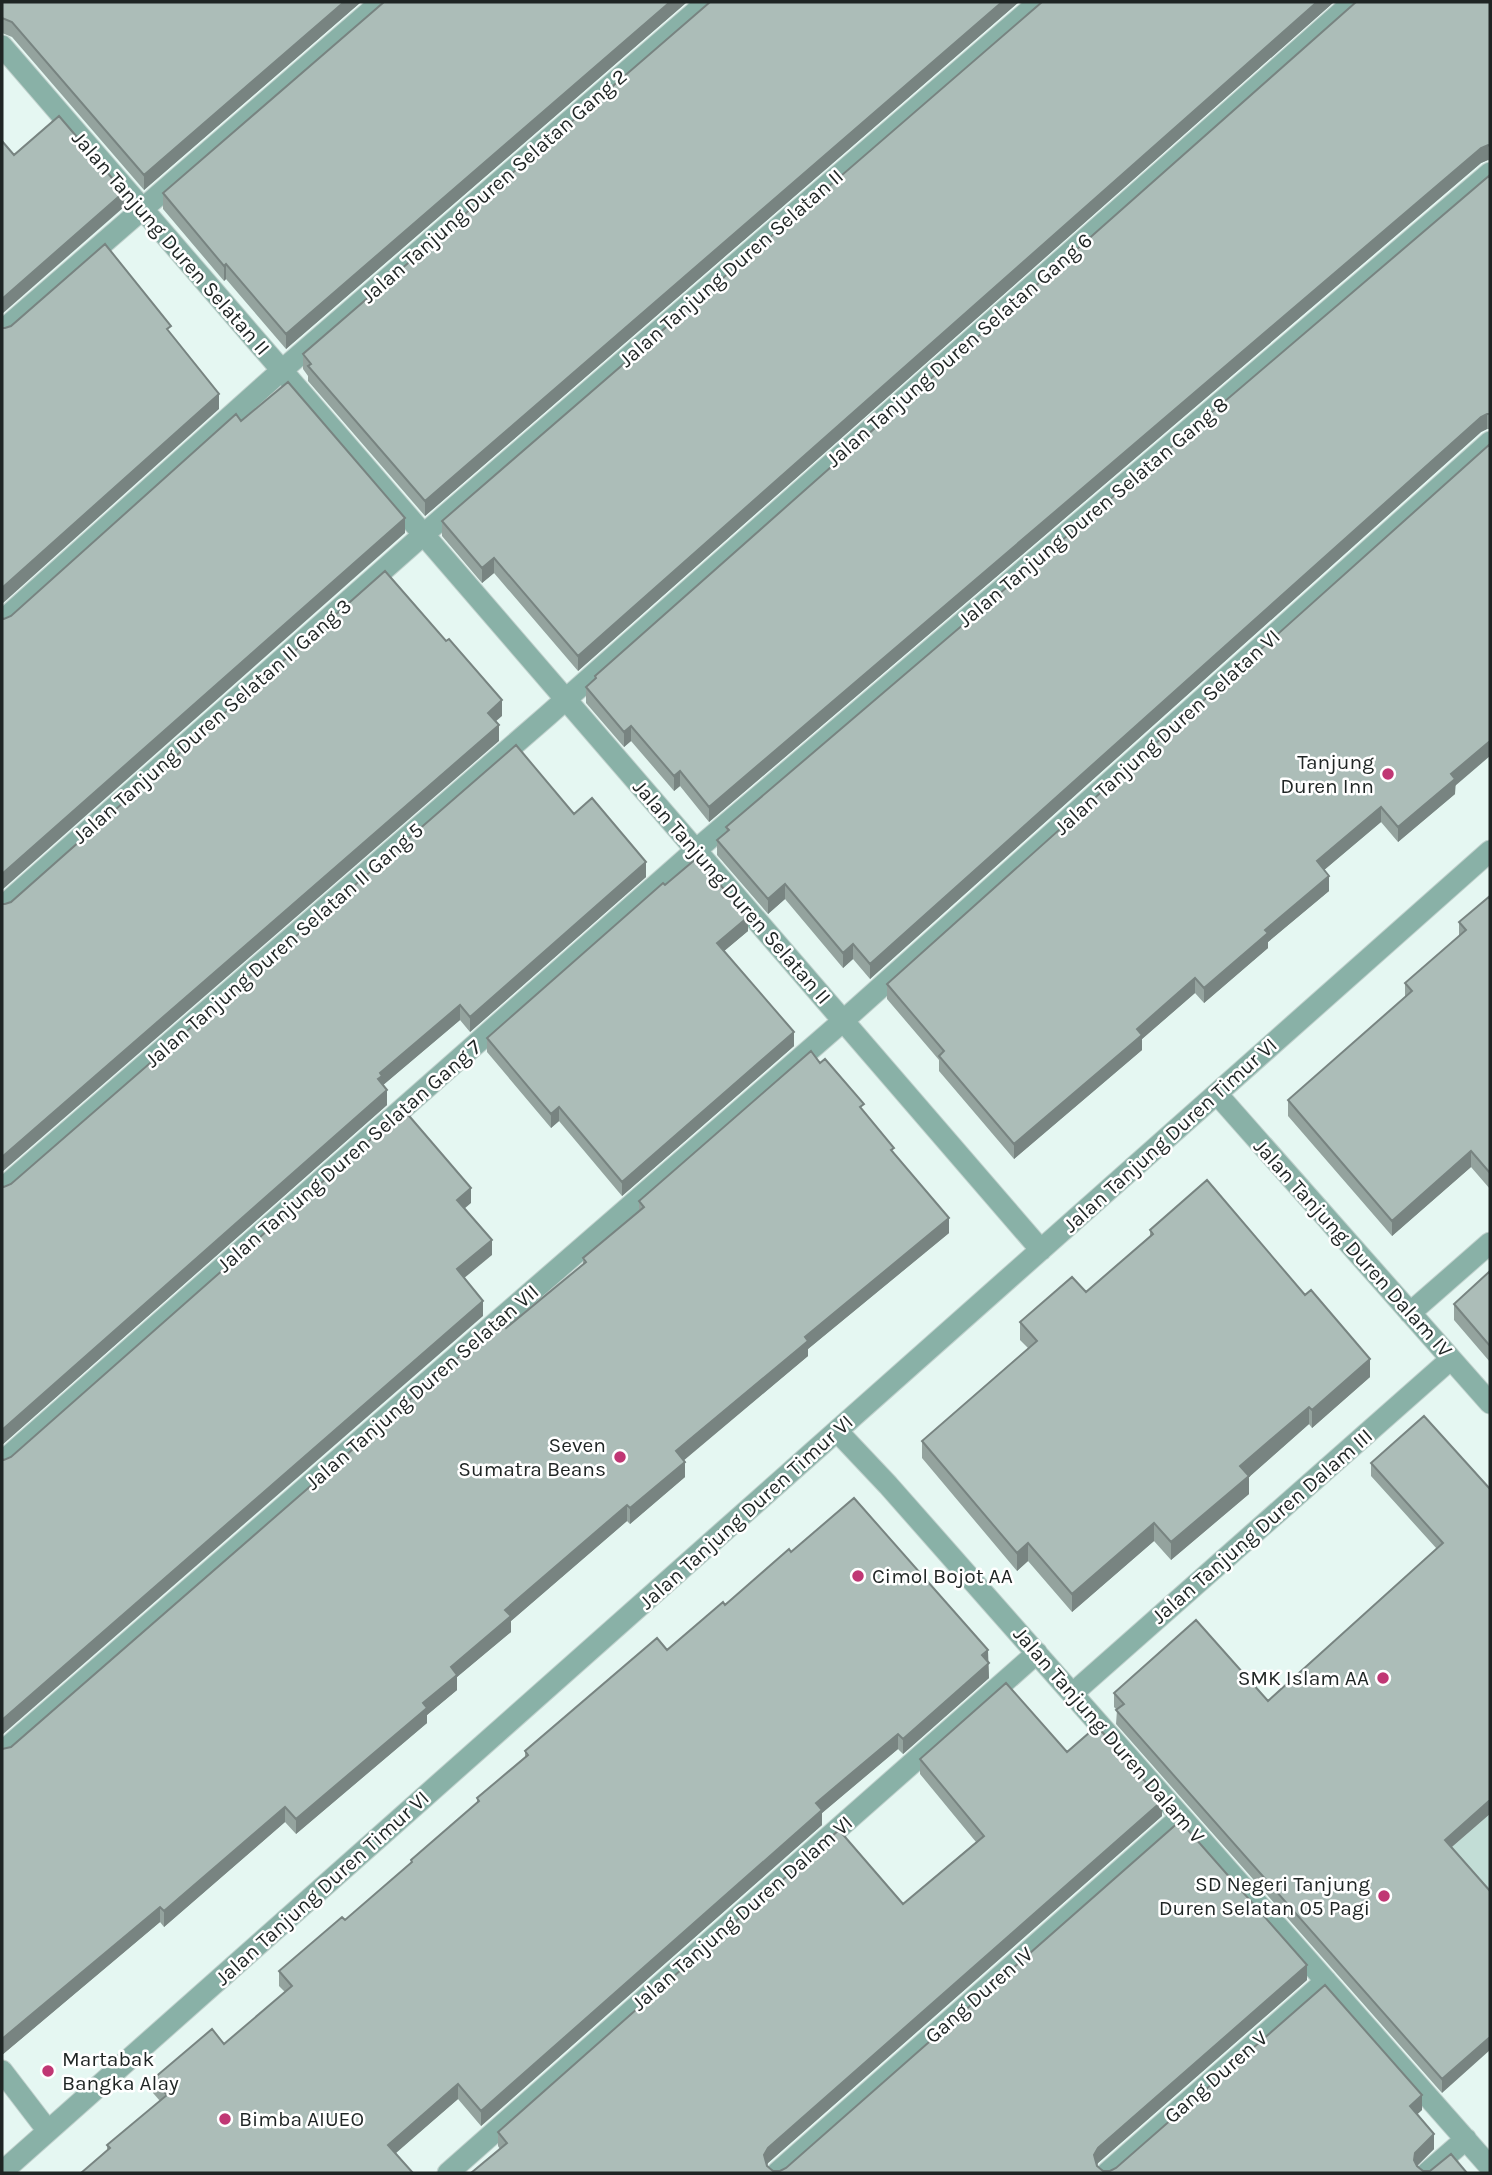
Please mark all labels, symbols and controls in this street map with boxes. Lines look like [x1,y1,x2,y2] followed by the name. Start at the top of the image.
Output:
[356,64,632,308] street label: Jalan Tanjung Duren Selatan Gang 2
[67,126,275,360] street label: Jalan Tanjung Duren Selatan II
[614,164,848,372] street label: Jalan Tanjung Duren Selatan II
[821,228,1097,472] street label: Jalan Tanjung Duren Selatan Gang 6
[953,392,1233,632] street label: Jalan Tanjung Duren Selatan Gang 8
[68,593,356,849] street label: Jalan Tanjung Duren Selatan II Gang 3
[1049,624,1285,840] street label: Jalan Tanjung Duren Selatan VI
[1280,750,1374,798] place label: Tanjung Duren Inn
[1380,766,1396,782] marker: Tanjung Duren Inn
[628,775,836,1009] street label: Jalan Tanjung Duren Selatan II
[140,818,428,1072] street label: Jalan Tanjung Duren Selatan II Gang 5
[1058,1033,1282,1237] street label: Jalan Tanjung Duren Timur VI
[212,1035,486,1277] street label: Jalan Tanjung Duren Selatan Gang 7
[1249,1134,1457,1362] street label: Jalan Tanjung Duren Dalam IV
[301,1279,543,1495] street label: Jalan Tanjung Duren Selatan VII
[634,1410,858,1614] street label: Jalan Tanjung Duren Timur VI
[1147,1424,1377,1628] street label: Jalan Tanjung Duren Dalam III
[458,1433,606,1481] place label: Seven Sumatra Beans
[612,1449,628,1465] marker: Seven Sumatra Beans
[872,1564,1013,1588] place label: Cimol Bojot AA
[850,1568,866,1584] marker: Cimol Bojot AA
[1008,1622,1210,1848] street label: Jalan Tanjung Duren Dalam V
[1238,1666,1369,1690] place label: SMK Islam AA
[1375,1670,1391,1686] marker: SMK Islam AA
[210,1786,434,1990] street label: Jalan Tanjung Duren Timur VI
[627,1811,857,2015] street label: Jalan Tanjung Duren Dalam VI
[1159,1872,1370,1920] place label: SD Negeri Tanjung Duren Selatan 05 Pagi
[1376,1888,1392,1904] marker: SD Negeri Tanjung Duren Selatan 05 Pagi
[920,1942,1038,2048] street label: Gang Duren IV
[1159,2025,1273,2128] street label: Gang Duren V
[62,2047,179,2095] place label: Martabak Bangka Alay
[40,2063,56,2079] marker: Martabak Bangka Alay
[239,2107,364,2131] place label: Bimba AIUEO
[217,2111,233,2127] marker: Bimba AIUEO

